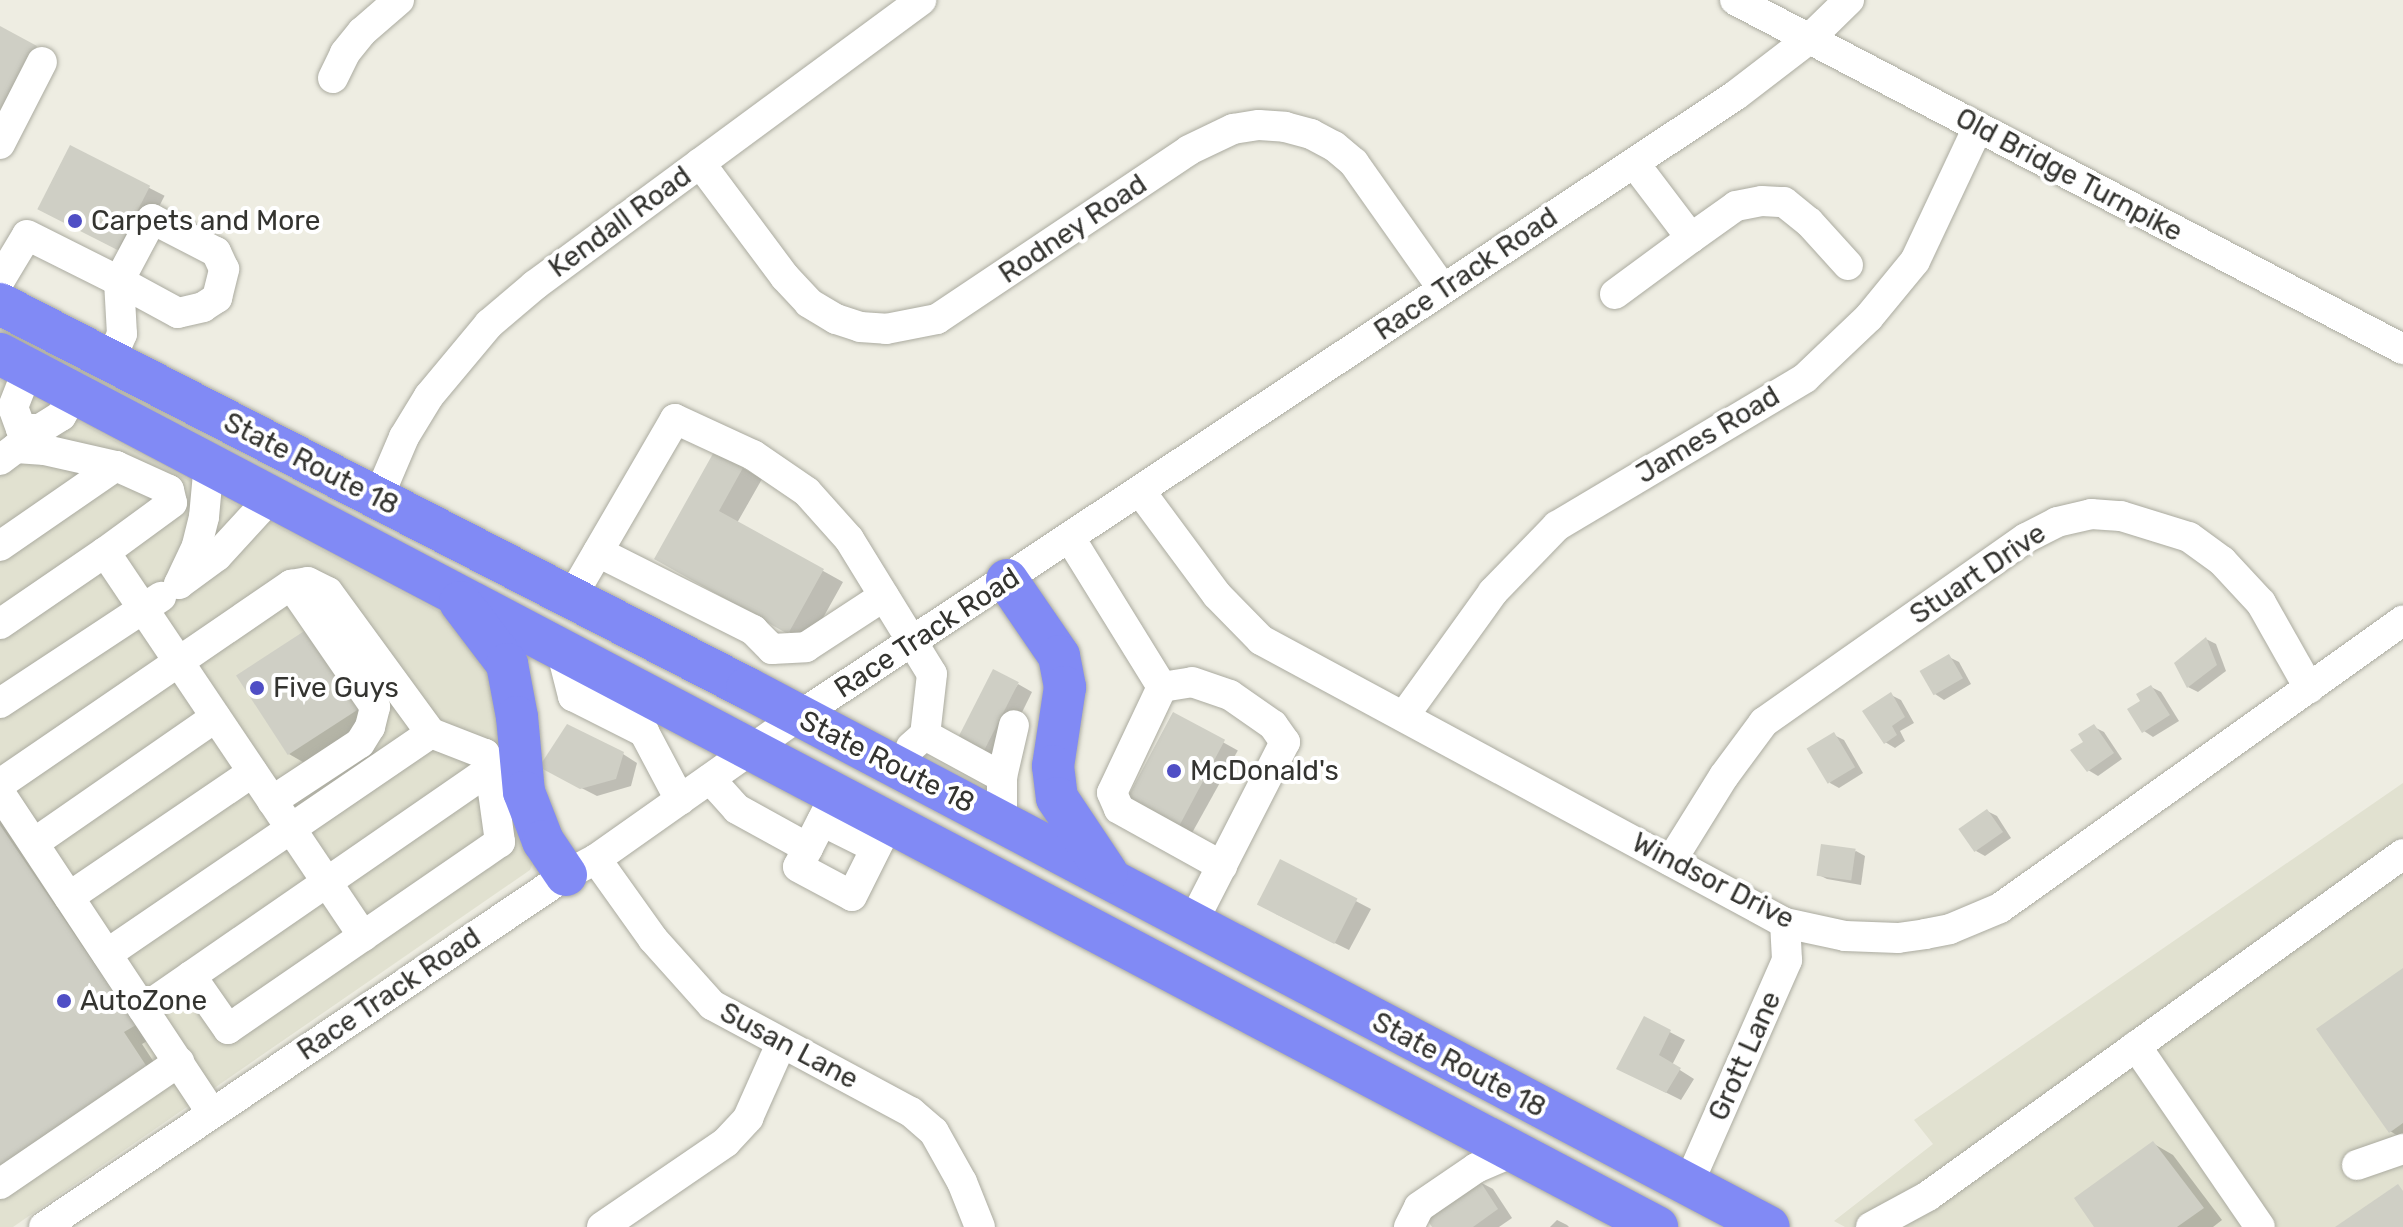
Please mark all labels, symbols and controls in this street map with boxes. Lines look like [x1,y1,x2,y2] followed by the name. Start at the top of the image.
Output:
[1950,101,2188,249] street label: Old Bridge Turnpike
[542,159,698,285] street label: Kendall Road
[992,167,1154,291] street label: Rodney Road
[1368,200,1564,348] street label: Race Track Road
[91,204,320,238] place label: Carpets and More
[66,212,84,230] marker: Carpets and More
[1630,379,1786,491] street label: James Road
[218,406,404,522] street label: State Route 18
[1904,516,2052,632] street label: Stuart Drive
[828,560,1026,706] street label: Race Track Road
[273,671,399,705] place label: Five Guys
[248,679,266,697] marker: Five Guys
[794,704,980,820] street label: State Route 18
[1190,754,1339,788] place label: McDonald's
[1165,762,1183,780] marker: McDonald's
[1626,826,1800,936] street label: Windsor Drive
[291,920,487,1068] street label: Race Track Road
[80,984,207,1018] place label: AutoZone
[1702,986,1788,1126] street label: Grott Lane
[55,992,73,1010] marker: AutoZone
[714,996,864,1096] street label: Susan Lane
[1367,1005,1551,1125] street label: State Route 18

